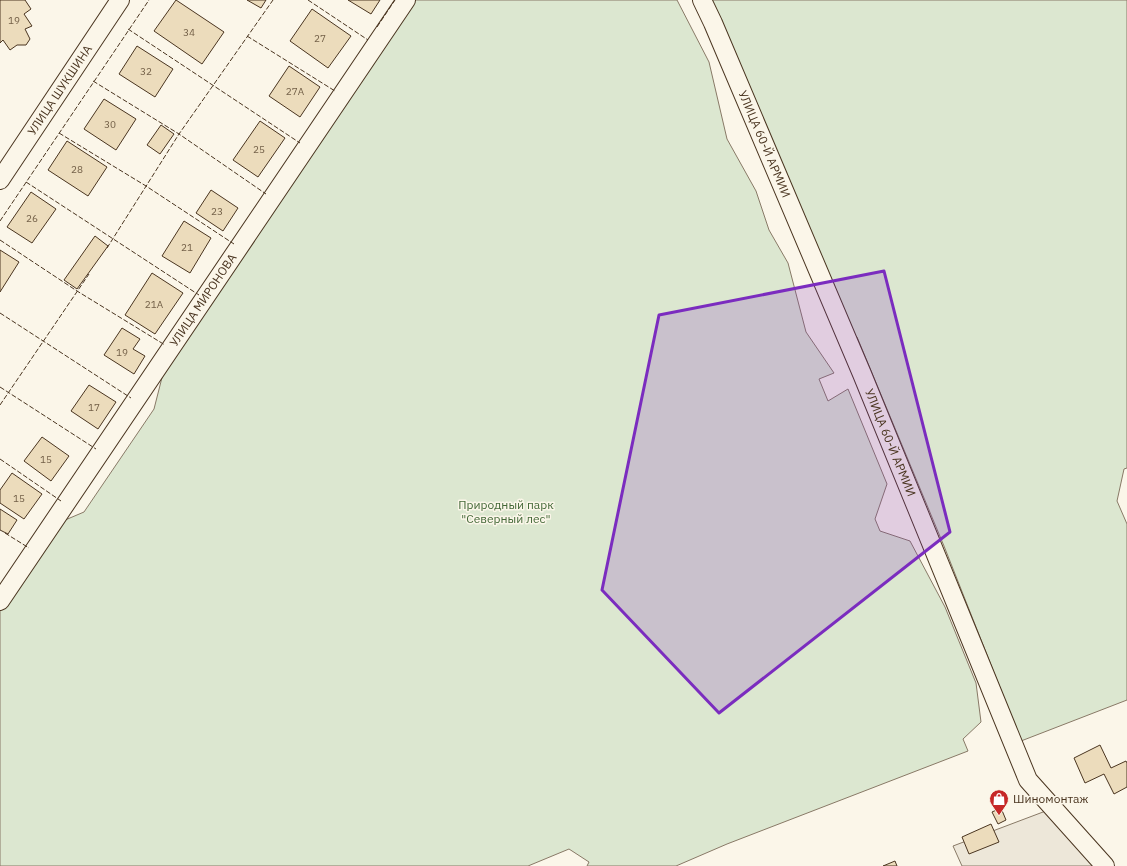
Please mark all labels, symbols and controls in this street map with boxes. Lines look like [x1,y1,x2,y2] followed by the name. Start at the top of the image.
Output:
[8,14,20,27] house number: 19
[183,26,195,39] house number: 34
[314,32,326,45] house number: 27
[24,42,95,138] street label: УЛИЦА ШУКШИНА
[140,65,152,78] house number: 32
[286,85,305,98] house number: 27А
[736,88,794,200] street label: УЛИЦА 60-Й АРМИИ
[104,118,116,131] house number: 30
[253,143,265,156] house number: 25
[71,163,83,176] house number: 28
[211,205,223,218] house number: 23
[26,212,38,225] house number: 26
[181,241,193,254] house number: 21
[166,250,240,349] street label: УЛИЦА МИРОНОВА
[145,298,164,311] house number: 21А
[116,346,128,359] house number: 19
[862,387,919,498] street label: УЛИЦА 60-Й АРМИИ
[88,401,100,414] house number: 17
[40,453,52,466] house number: 15
[13,492,25,505] house number: 15
[458,497,554,526] park label: Природный парк "Северный лес"
[988,788,1010,816] shop icon: Шиномонтаж
[1013,791,1089,806] place label: Шиномонтаж

